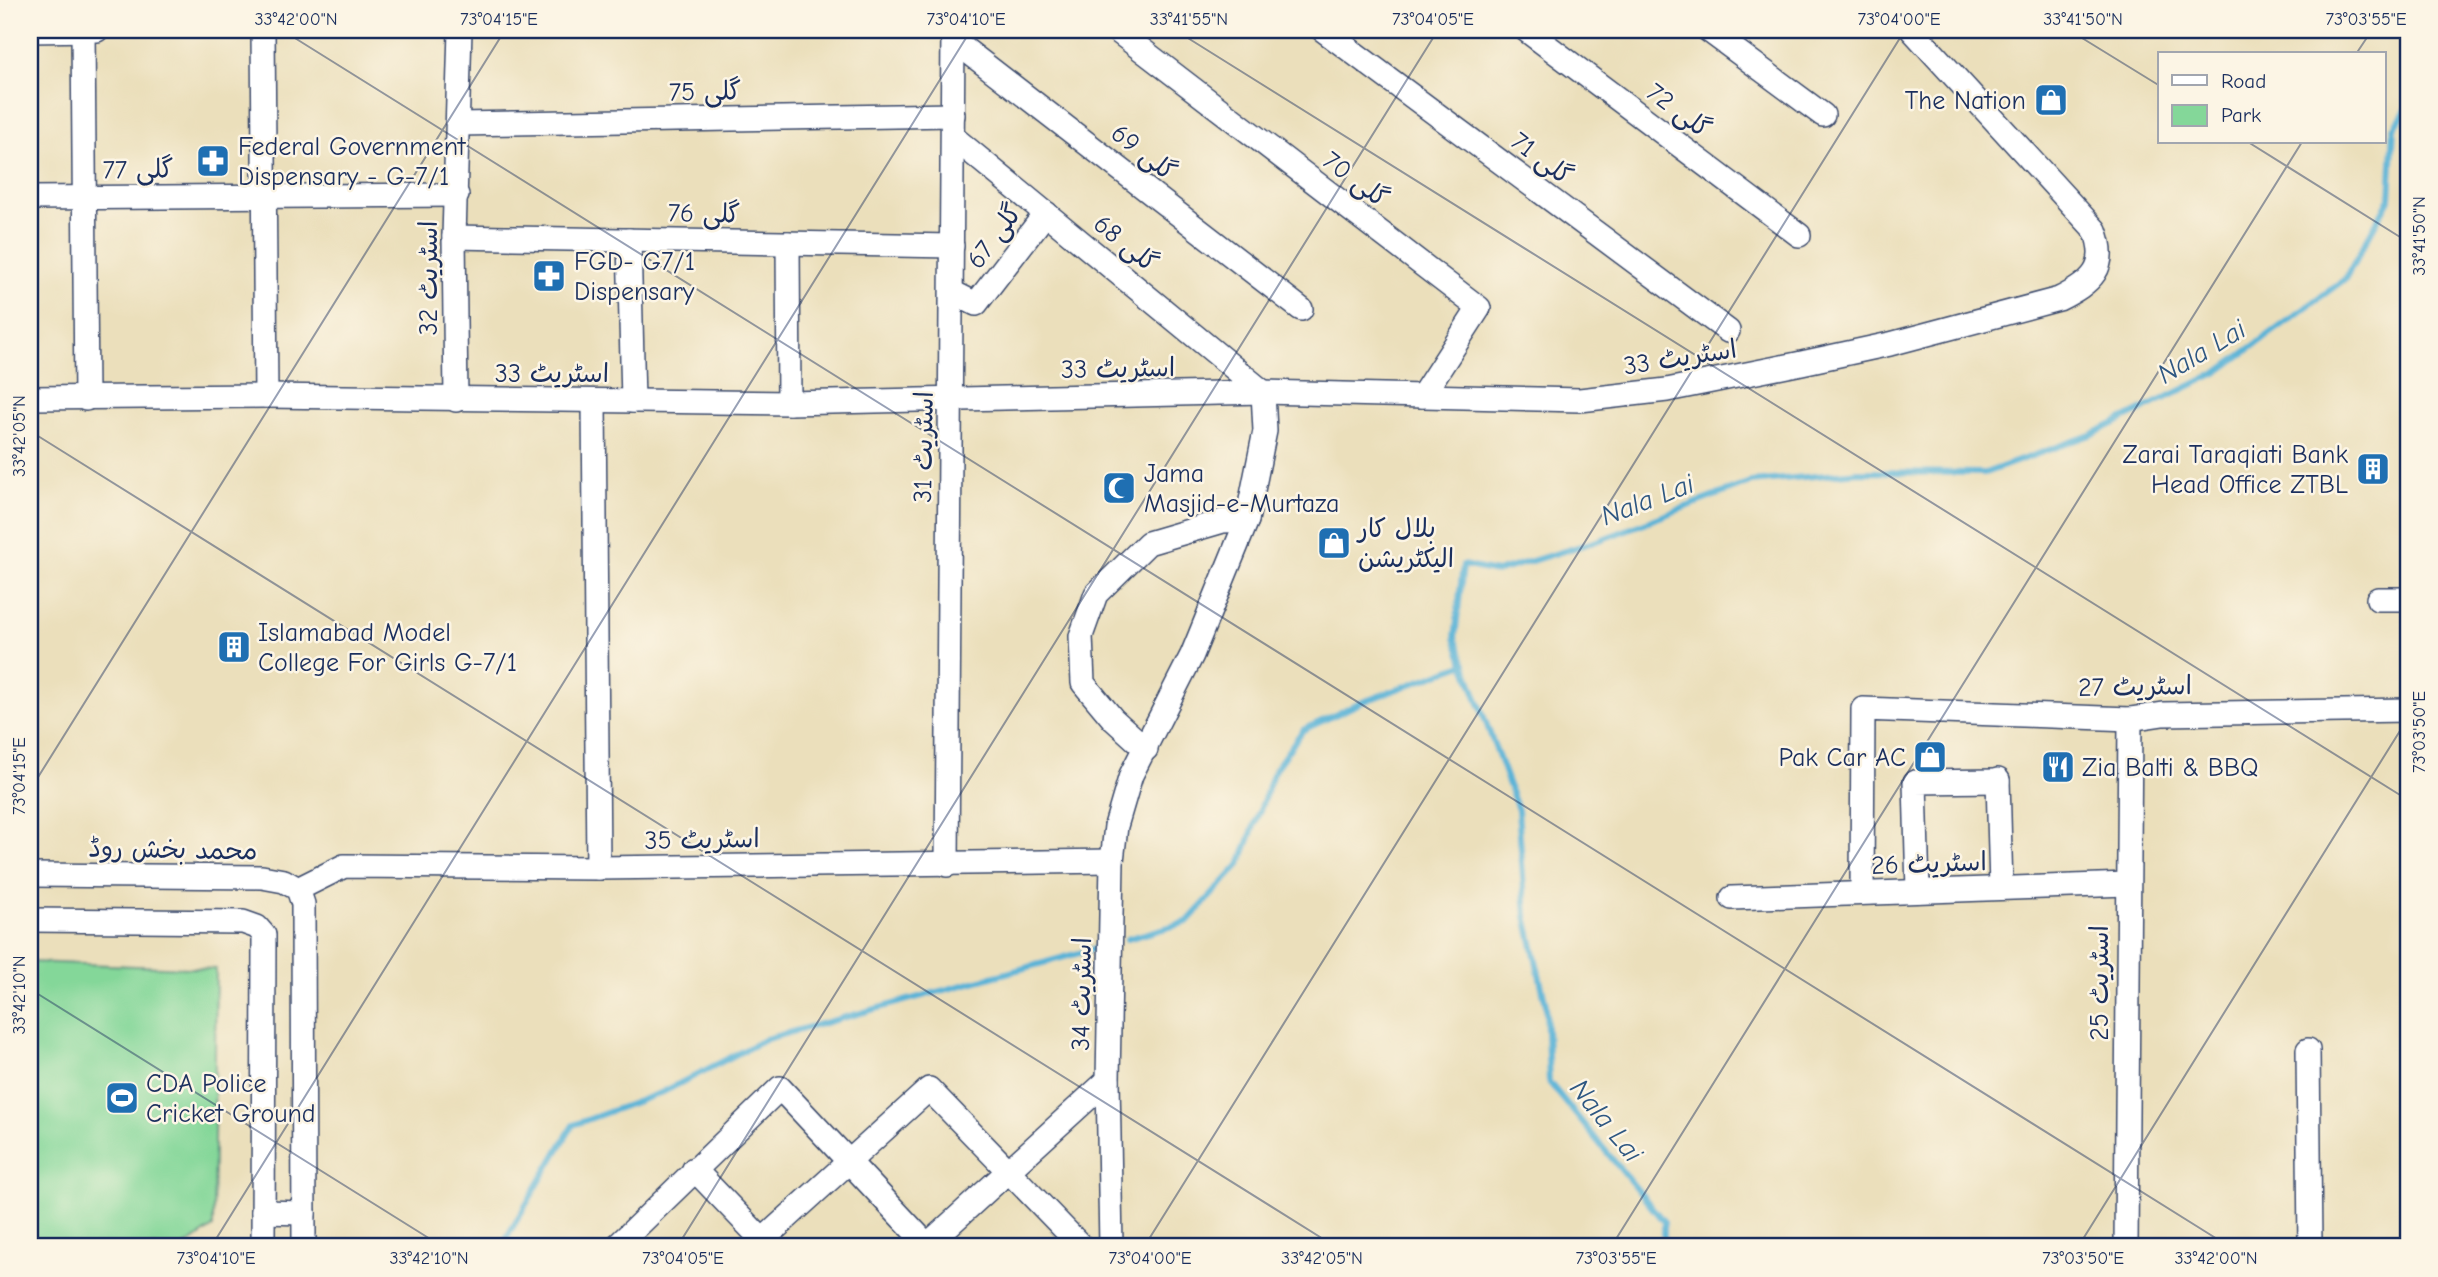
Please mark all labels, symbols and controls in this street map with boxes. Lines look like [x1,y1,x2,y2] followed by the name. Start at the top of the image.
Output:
[254,9,338,30] text: 33°42'00"N
[460,9,538,30] text: 73°04'15"E
[926,9,1006,30] text: 73°04'10"E
[1150,9,1228,30] text: 33°41'55"N
[1392,9,1474,30] text: 73°04'05"E
[1858,9,1941,30] text: 73°04'00"E
[2043,9,2123,30] text: 33°41'50"N
[2326,9,2407,30] text: 73°03'55"E
[2158,52,2386,144] legend
[2221,69,2266,93] text: Road
[668,75,742,109] street label: گلی 75
[1640,76,1717,145] street label: گلی 72
[2032,81,2070,119] shop icon: The Nation
[1905,86,2026,116] place label: The Nation
[2221,103,2261,127] text: Park
[1104,117,1182,188] street label: گلی 69
[1504,125,1578,192] street label: گلی 71
[238,132,467,192] place label: Federal Government Dispensary - G-7/1
[194,142,232,180] pharmacy icon: Federal Government Dispensary - G-7/1
[1316,145,1395,215] street label: گلی 70
[102,153,174,187] street label: گلی 77
[2409,196,2430,276] text: 33°41'50"N
[668,197,740,231] street label: گلی 76
[960,198,1029,275] street label: گلی 67
[1087,208,1164,279] street label: گلی 68
[414,221,444,335] street label: اسٹریٹ 32
[574,247,695,307] place label: FGD- G7/1 Dispensary
[530,257,568,295] pharmacy icon: FGD- G7/1 Dispensary
[2152,313,2252,391] water label: Nala Lai
[1621,334,1739,382] street label: اسٹریٹ 33
[1061,353,1175,385] street label: اسٹریٹ 33
[495,359,609,389] street label: اسٹریٹ 33
[908,391,940,503] street label: اسٹریٹ 31
[9,395,30,477] text: 33°42'05"N
[2122,440,2348,500] place label: Zarai Taraqiati Bank Head Office ZTBL
[2354,450,2392,488] building icon: Zarai Taraqiati Bank Head Office ZTBL
[1144,459,1339,519] place label: Jama Masjid-e-Murtaza
[1596,467,1699,532] water label: Nala Lai
[1100,469,1138,507] mosque icon: Jama Masjid-e-Murtaza
[1356,514,1454,574] place label: بلال کار الیکٹریشن
[1315,524,1353,562] shop icon: بلال کار الیکٹریشن
[258,618,517,678] place label: Islamabad Model College For Girls G-7/1
[215,628,253,666] building icon: Islamabad Model College For Girls G-7/1
[2078,671,2192,703] street label: اسٹریٹ 27
[2409,691,2430,773] text: 73°03'50"E
[9,737,30,815] text: 73°04'15"E
[1911,738,1949,776] shop icon: Pak Car AC
[1778,743,1906,773] place label: Pak Car AC
[2039,748,2077,786] restaurant icon: Zia Balti & BBQ
[2082,753,2258,783] place label: Zia Balti & BBQ
[644,824,760,856] street label: اسٹریٹ 35
[88,834,258,866] street label: محمد بخش روڈ
[1871,847,1987,881] street label: اسٹریٹ 26
[2085,925,2115,1041] street label: اسٹریٹ 25
[1066,937,1098,1051] street label: اسٹریٹ 34
[9,955,30,1035] text: 33°42'10"N
[146,1069,316,1129] place label: CDA Police Cricket Ground
[1563,1073,1650,1169] water label: Nala Lai
[103,1079,141,1117] sports icon: CDA Police Cricket Ground
[176,1248,256,1269] text: 73°04'10"E
[389,1248,469,1269] text: 33°42'10"N
[642,1248,724,1269] text: 73°04'05"E
[1109,1248,1192,1269] text: 73°04'00"E
[1281,1248,1363,1269] text: 33°42'05"N
[1576,1248,1657,1269] text: 73°03'55"E
[2042,1248,2124,1269] text: 73°03'50"E
[2174,1248,2258,1269] text: 33°42'00"N

